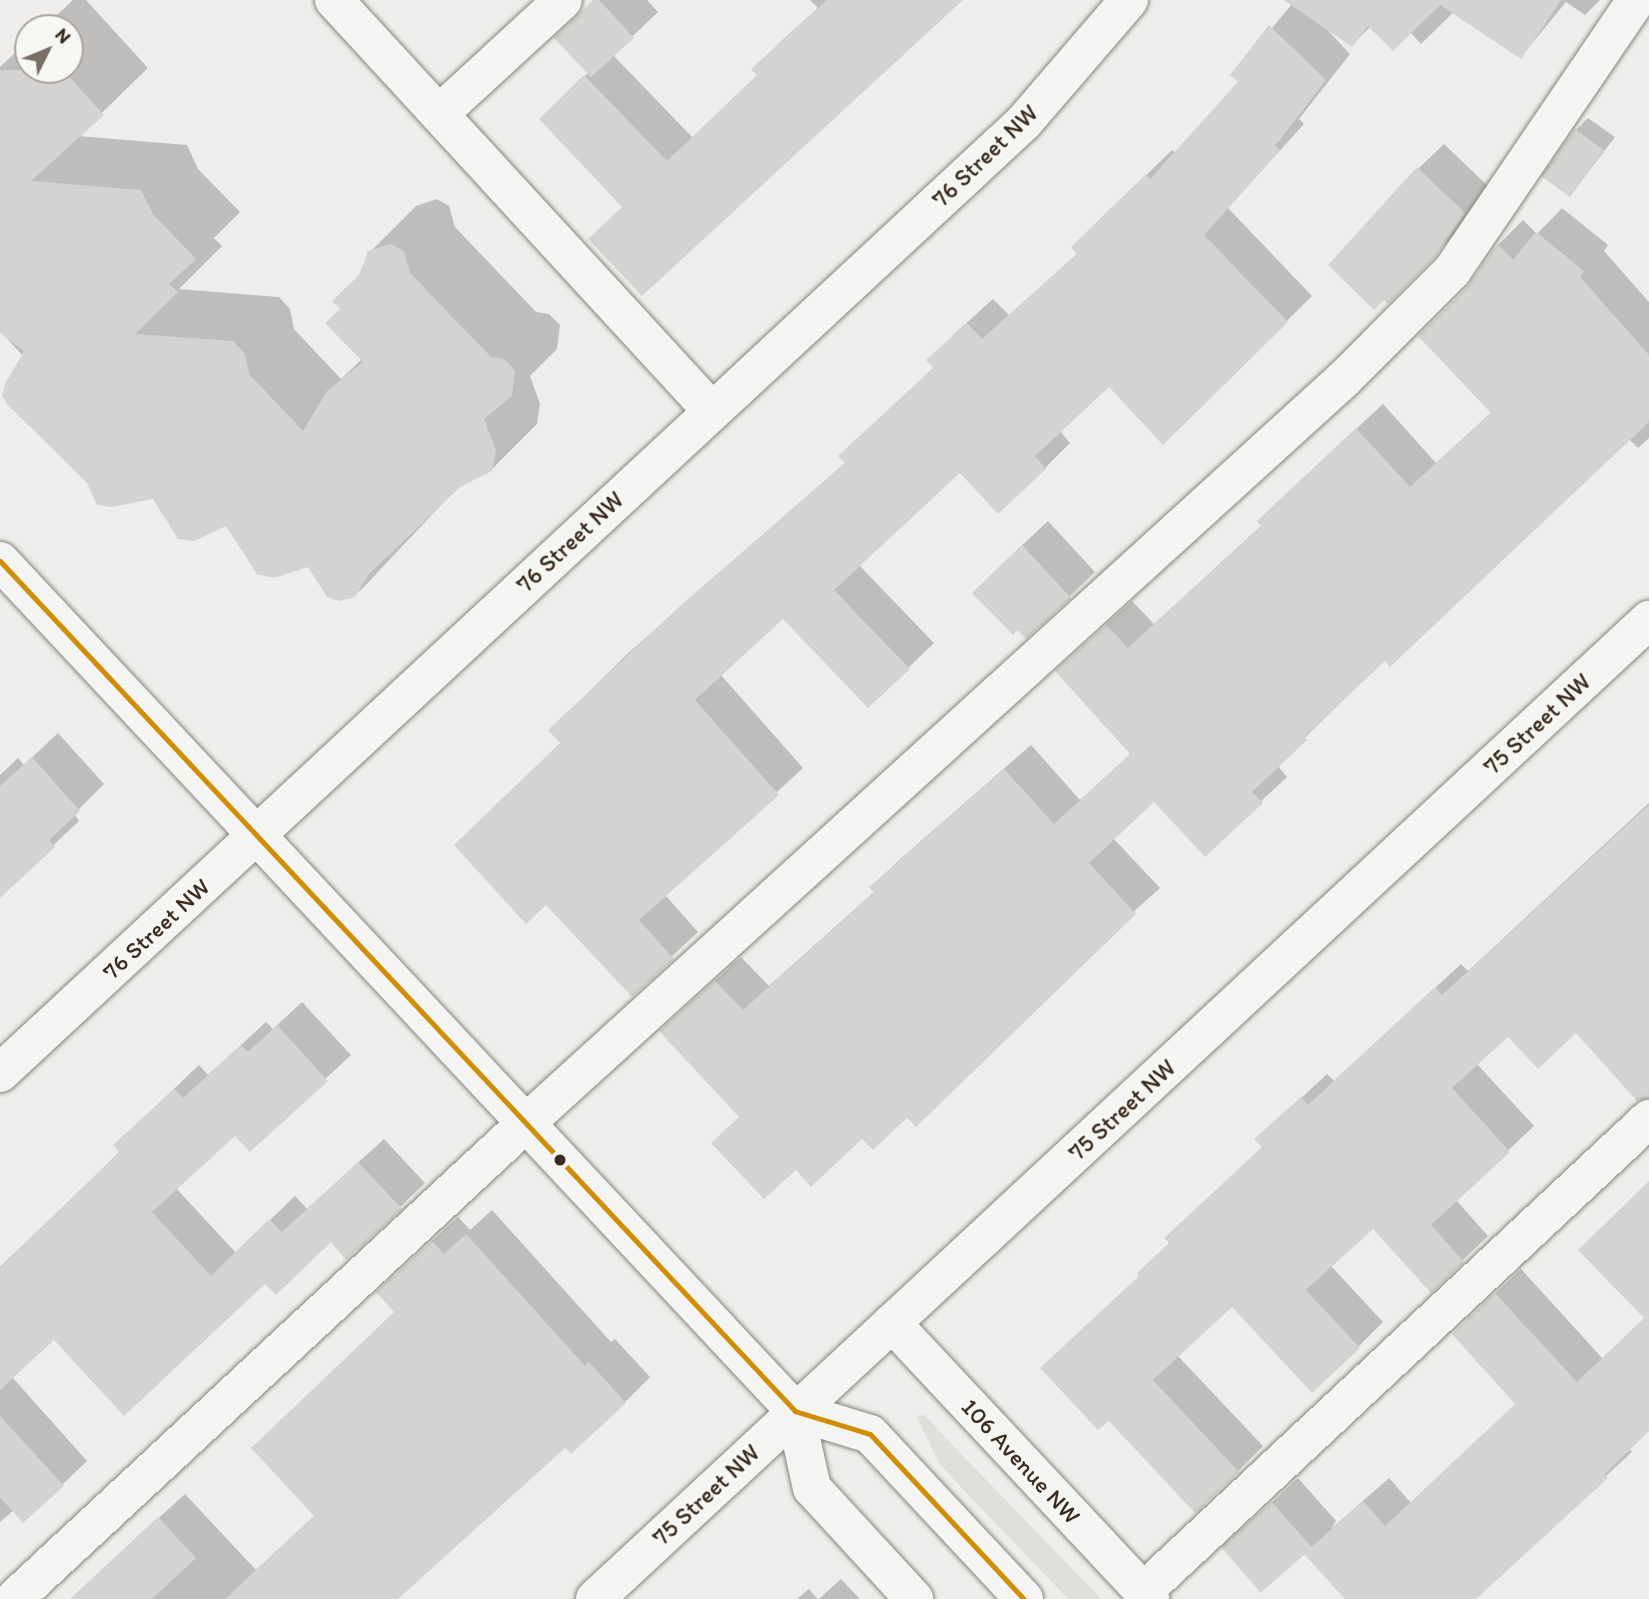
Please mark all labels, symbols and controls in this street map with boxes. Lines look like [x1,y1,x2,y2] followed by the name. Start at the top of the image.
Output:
[14,14,84,84] north arrow
[50,23,76,48] text: N
[926,99,1044,213] street label: 76 Street NW
[511,485,629,599] street label: 76 Street NW
[1478,667,1596,781] street label: 75 Street NW
[97,872,215,986] street label: 76 Street NW
[1063,1053,1181,1167] street label: 75 Street NW
[553,1153,567,1167] unlabelled marker
[956,1392,1086,1530] street label: 106 Avenue NW
[647,1438,765,1552] street label: 75 Street NW

